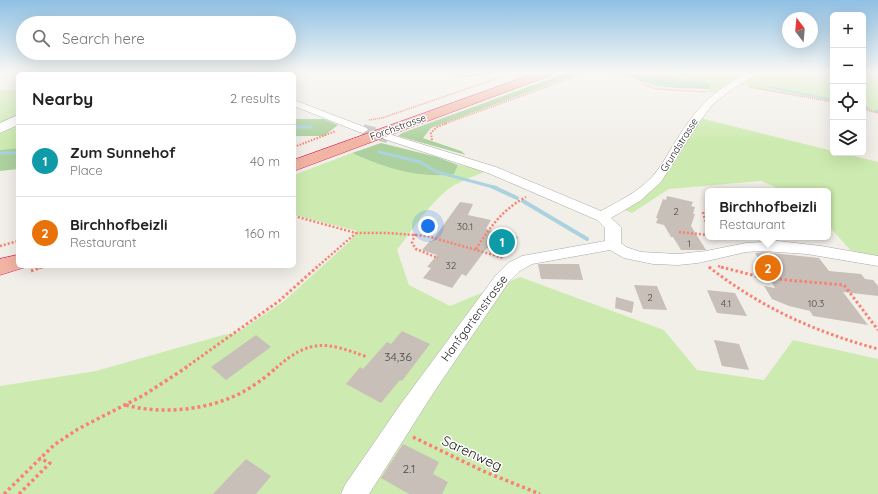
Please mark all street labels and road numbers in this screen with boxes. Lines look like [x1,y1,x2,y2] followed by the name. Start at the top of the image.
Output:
[368,111,428,143] street label: Forchstrasse
[657,115,701,174] street label: Grundstrasse
[437,271,511,364] street label: Hanfgartenstrasse
[439,431,505,475] street label: Sarenweg

